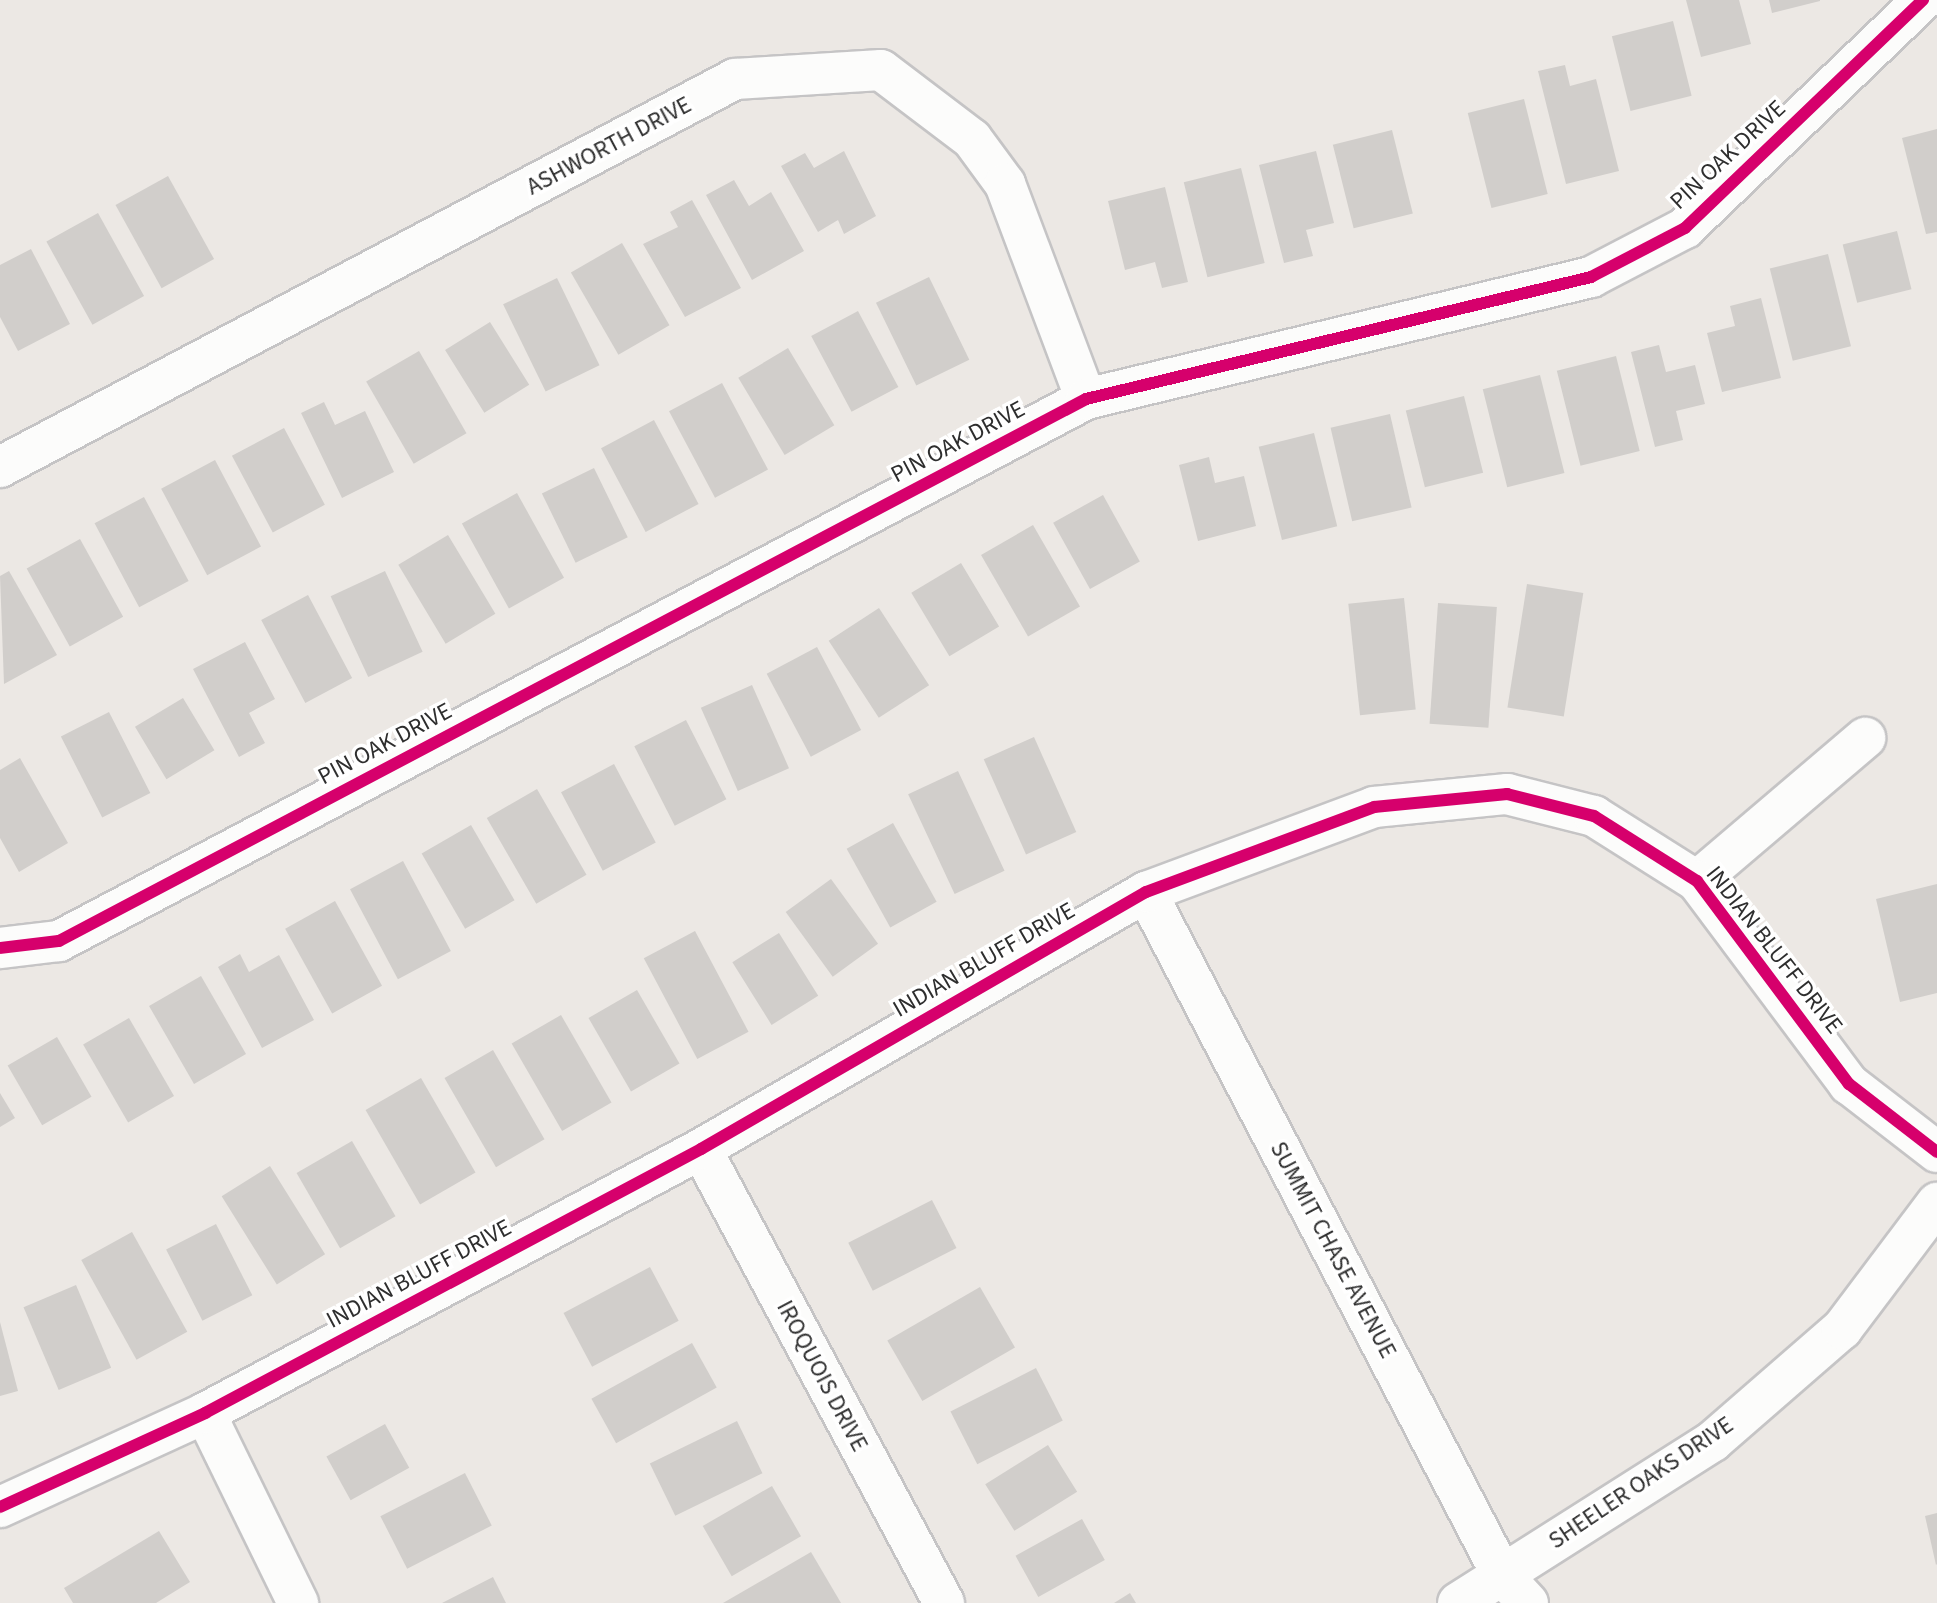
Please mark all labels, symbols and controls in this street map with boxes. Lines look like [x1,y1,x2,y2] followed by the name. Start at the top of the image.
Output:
[522,90,696,202] street label: ASHWORTH DRIVE
[1664,94,1792,216] street label: PIN OAK DRIVE
[886,395,1030,489] street label: PIN OAK DRIVE
[313,697,457,791] street label: PIN OAK DRIVE
[1700,860,1848,1040] street label: INDIAN BLUFF DRIVE
[888,896,1080,1024] street label: INDIAN BLUFF DRIVE
[1264,1137,1402,1363] street label: SUMMIT CHASE AVENUE
[322,1213,516,1335] street label: INDIAN BLUFF DRIVE
[770,1296,874,1456] street label: IROQUOIS DRIVE
[1543,1411,1739,1555] street label: SHEELER OAKS DRIVE

